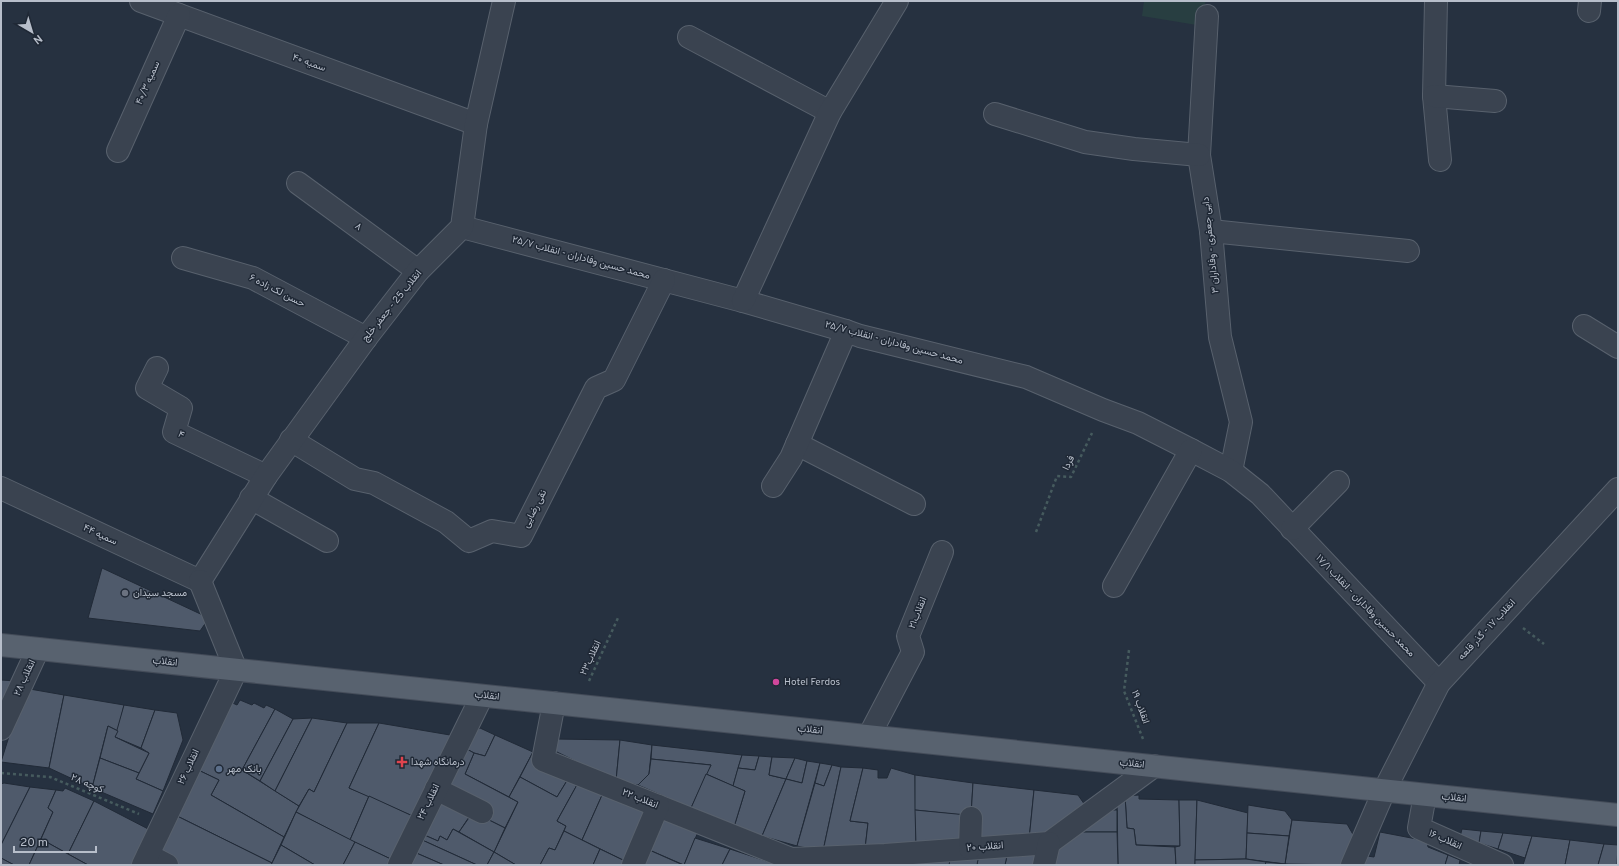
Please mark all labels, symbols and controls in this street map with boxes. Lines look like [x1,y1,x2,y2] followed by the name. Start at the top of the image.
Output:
[12,12,52,52] north arrow
[30,31,45,47] text: N
[290,51,328,75] street label: سمیه ۴۰
[133,59,163,107] street label: سمیه ۴۰/۳
[1199,196,1223,294] street label: دایی جعفری - وفاداران ۳
[352,220,364,234] street label: ۸
[510,233,652,283] street label: محمد حسین وفاداران - انقلاب ۲۵/۷
[359,267,425,345] street label: انقلاب 25 - جعفر خلج
[247,271,307,311] street label: ۶ حسن لک زاده
[823,318,965,368] street label: محمد حسین وفاداران - انقلاب ۲۵/۷
[175,428,187,442] street label: ۴
[1060,453,1078,472] street label: فردا
[520,488,550,530] street label: نقی رضایی
[81,521,119,549] street label: سمیه ۴۴
[1313,552,1417,660] street label: محمد حسین وفاداران - انقلاب ۱۷/۱
[133,587,187,600] place label: مسجد سیدان
[120,588,130,598] marker: مسجد سیدان
[906,595,930,631] street label: انقلاب۲۱
[1455,597,1519,663] street label: انقلاب ۱۷ - گذر قلعه
[577,639,605,677] street label: انقلاب۲۳
[152,654,178,670] street label: انقلاب
[11,658,39,698] street label: انقلاب ۲۸
[784,676,841,689] place label: Hotel Ferdos
[771,677,781,687] marker: Hotel Ferdos
[474,688,500,704] street label: انقلاب
[1128,688,1152,726] street label: انقلاب ۱۹
[797,722,823,738] street label: انقلاب
[175,747,203,787] street label: انقلاب ۲۶
[396,756,408,768] marker: درمانگاه شهدا
[411,756,465,769] place label: درمانگاه شهدا
[1119,756,1145,772] street label: انقلاب
[226,763,261,776] place label: بانک مهر
[214,764,224,774] marker: بانک مهر
[69,771,106,797] street label: کوچه ۲۸
[415,782,443,822] street label: انقلاب ۲۴
[620,786,660,812] street label: انقلاب ۲۲
[1441,790,1467,806] street label: انقلاب
[1426,827,1464,853] street label: انقلاب ۱۶
[14,828,96,854] scale bar
[20,835,48,851] text: 20 m
[966,839,1004,855] street label: انقلاب ۲۰

